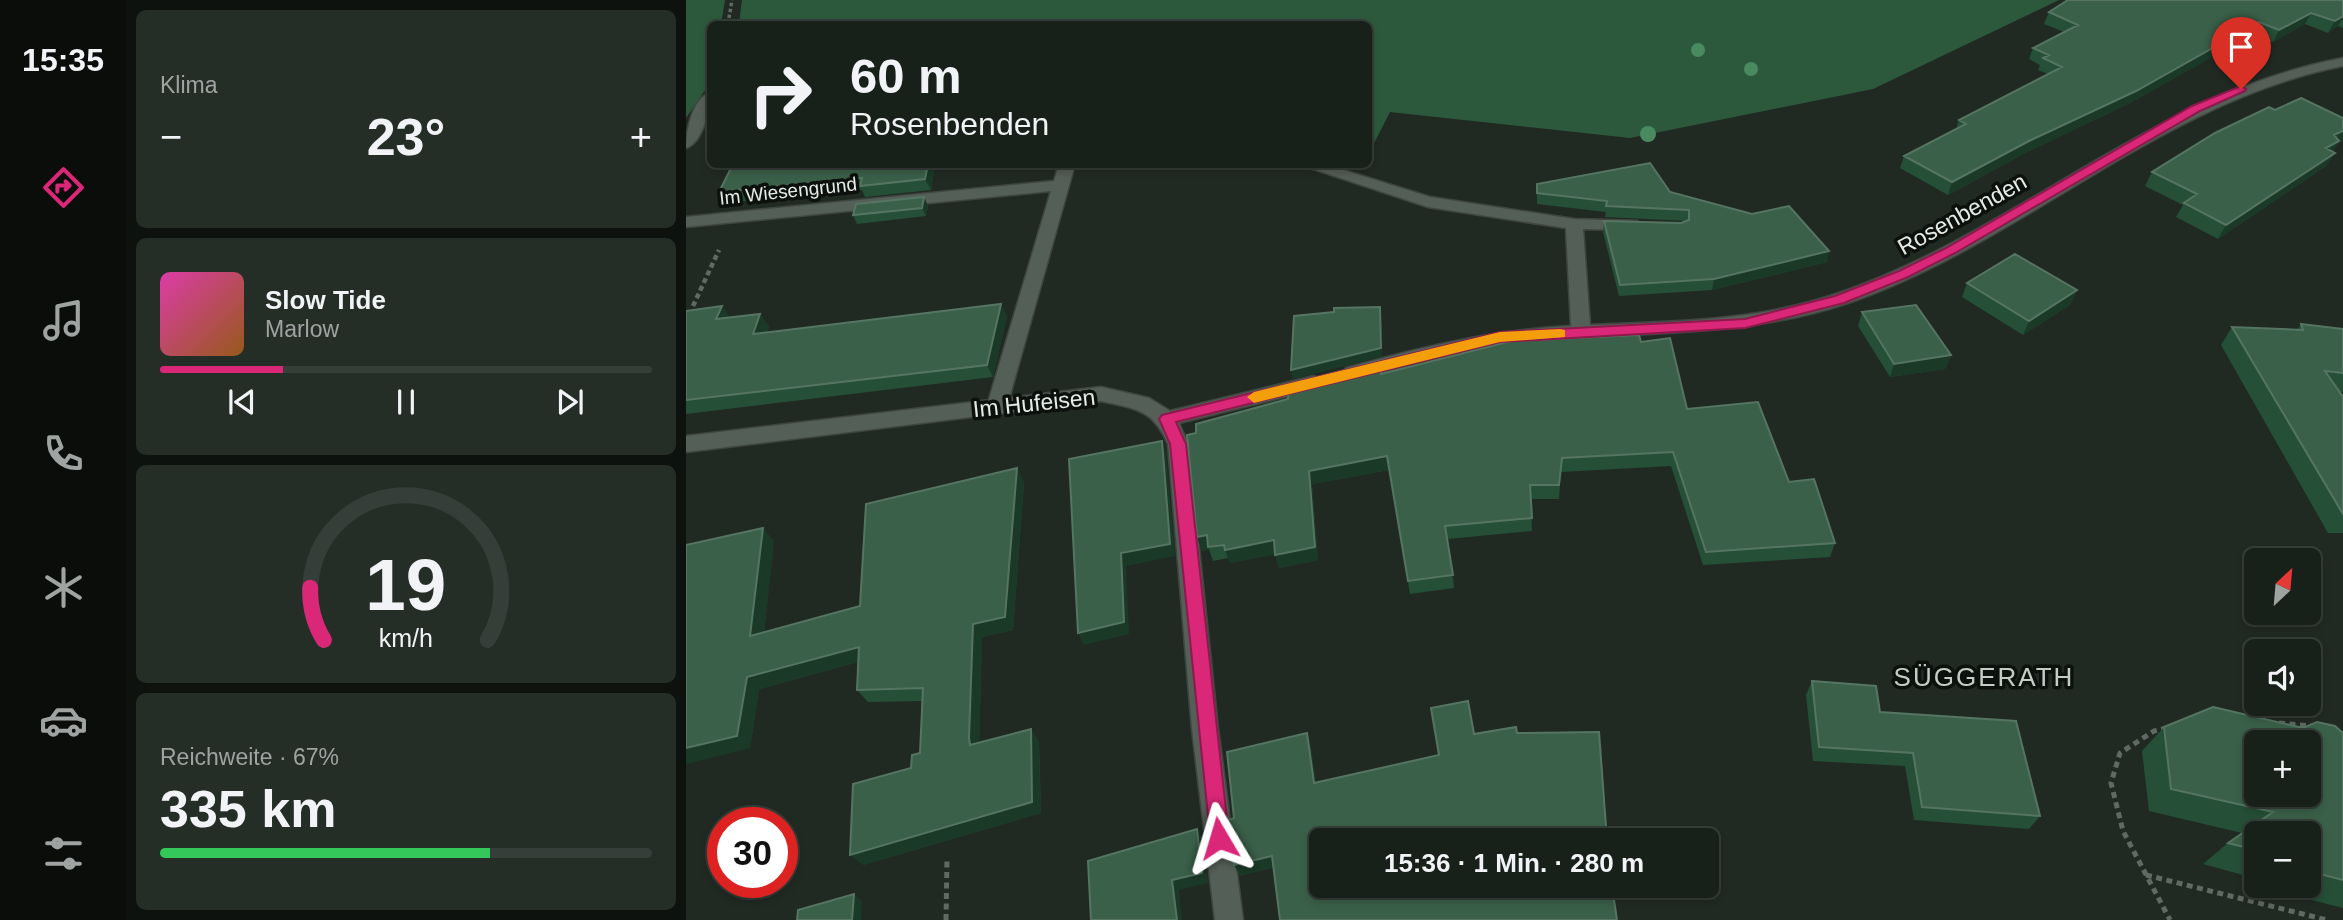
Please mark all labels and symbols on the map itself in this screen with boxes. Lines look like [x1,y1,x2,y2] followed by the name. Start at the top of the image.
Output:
[2211,17,2271,89] pin
[1893,168,2031,260] street label: Rosenbenden
[718,173,858,209] street label: Im Wiesengrund
[972,384,1096,422] street label: Im Hufeisen
[2244,548,2320,625] north arrow
[1894,662,2074,692] district label: SÜGGERATH
[1182,801,1256,875] position arrow
[707,807,798,898] speed limit sign: 30

